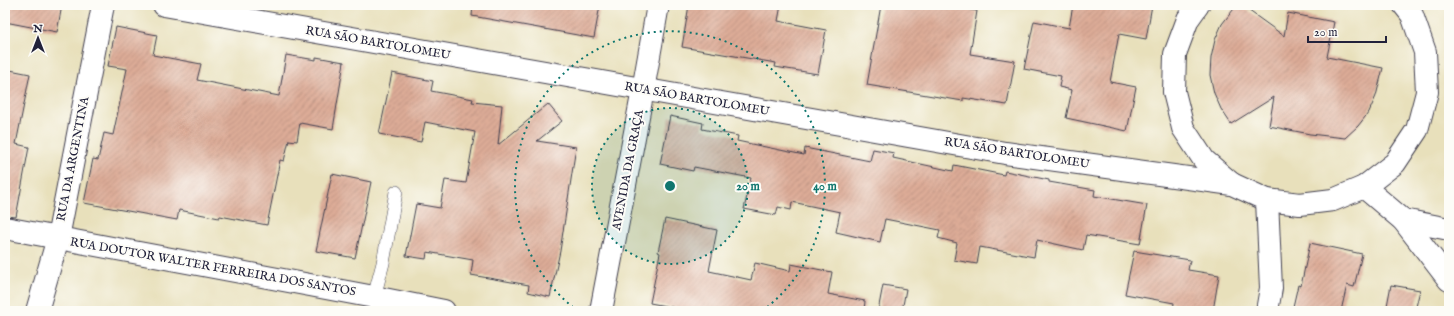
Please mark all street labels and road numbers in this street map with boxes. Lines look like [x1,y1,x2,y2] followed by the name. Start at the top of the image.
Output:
[304,22,453,63] street label: RUA SÃO BARTOLOMEU
[623,78,772,119] street label: RUA SÃO BARTOLOMEU
[54,95,93,223] street label: RUA DA ARGENTINA
[609,108,647,233] street label: AVENIDA DA GRAÇA
[943,133,1092,172] street label: RUA SÃO BARTOLOMEU
[69,234,357,300] street label: RUA DOUTOR WALTER FERREIRA DOS SANTOS

